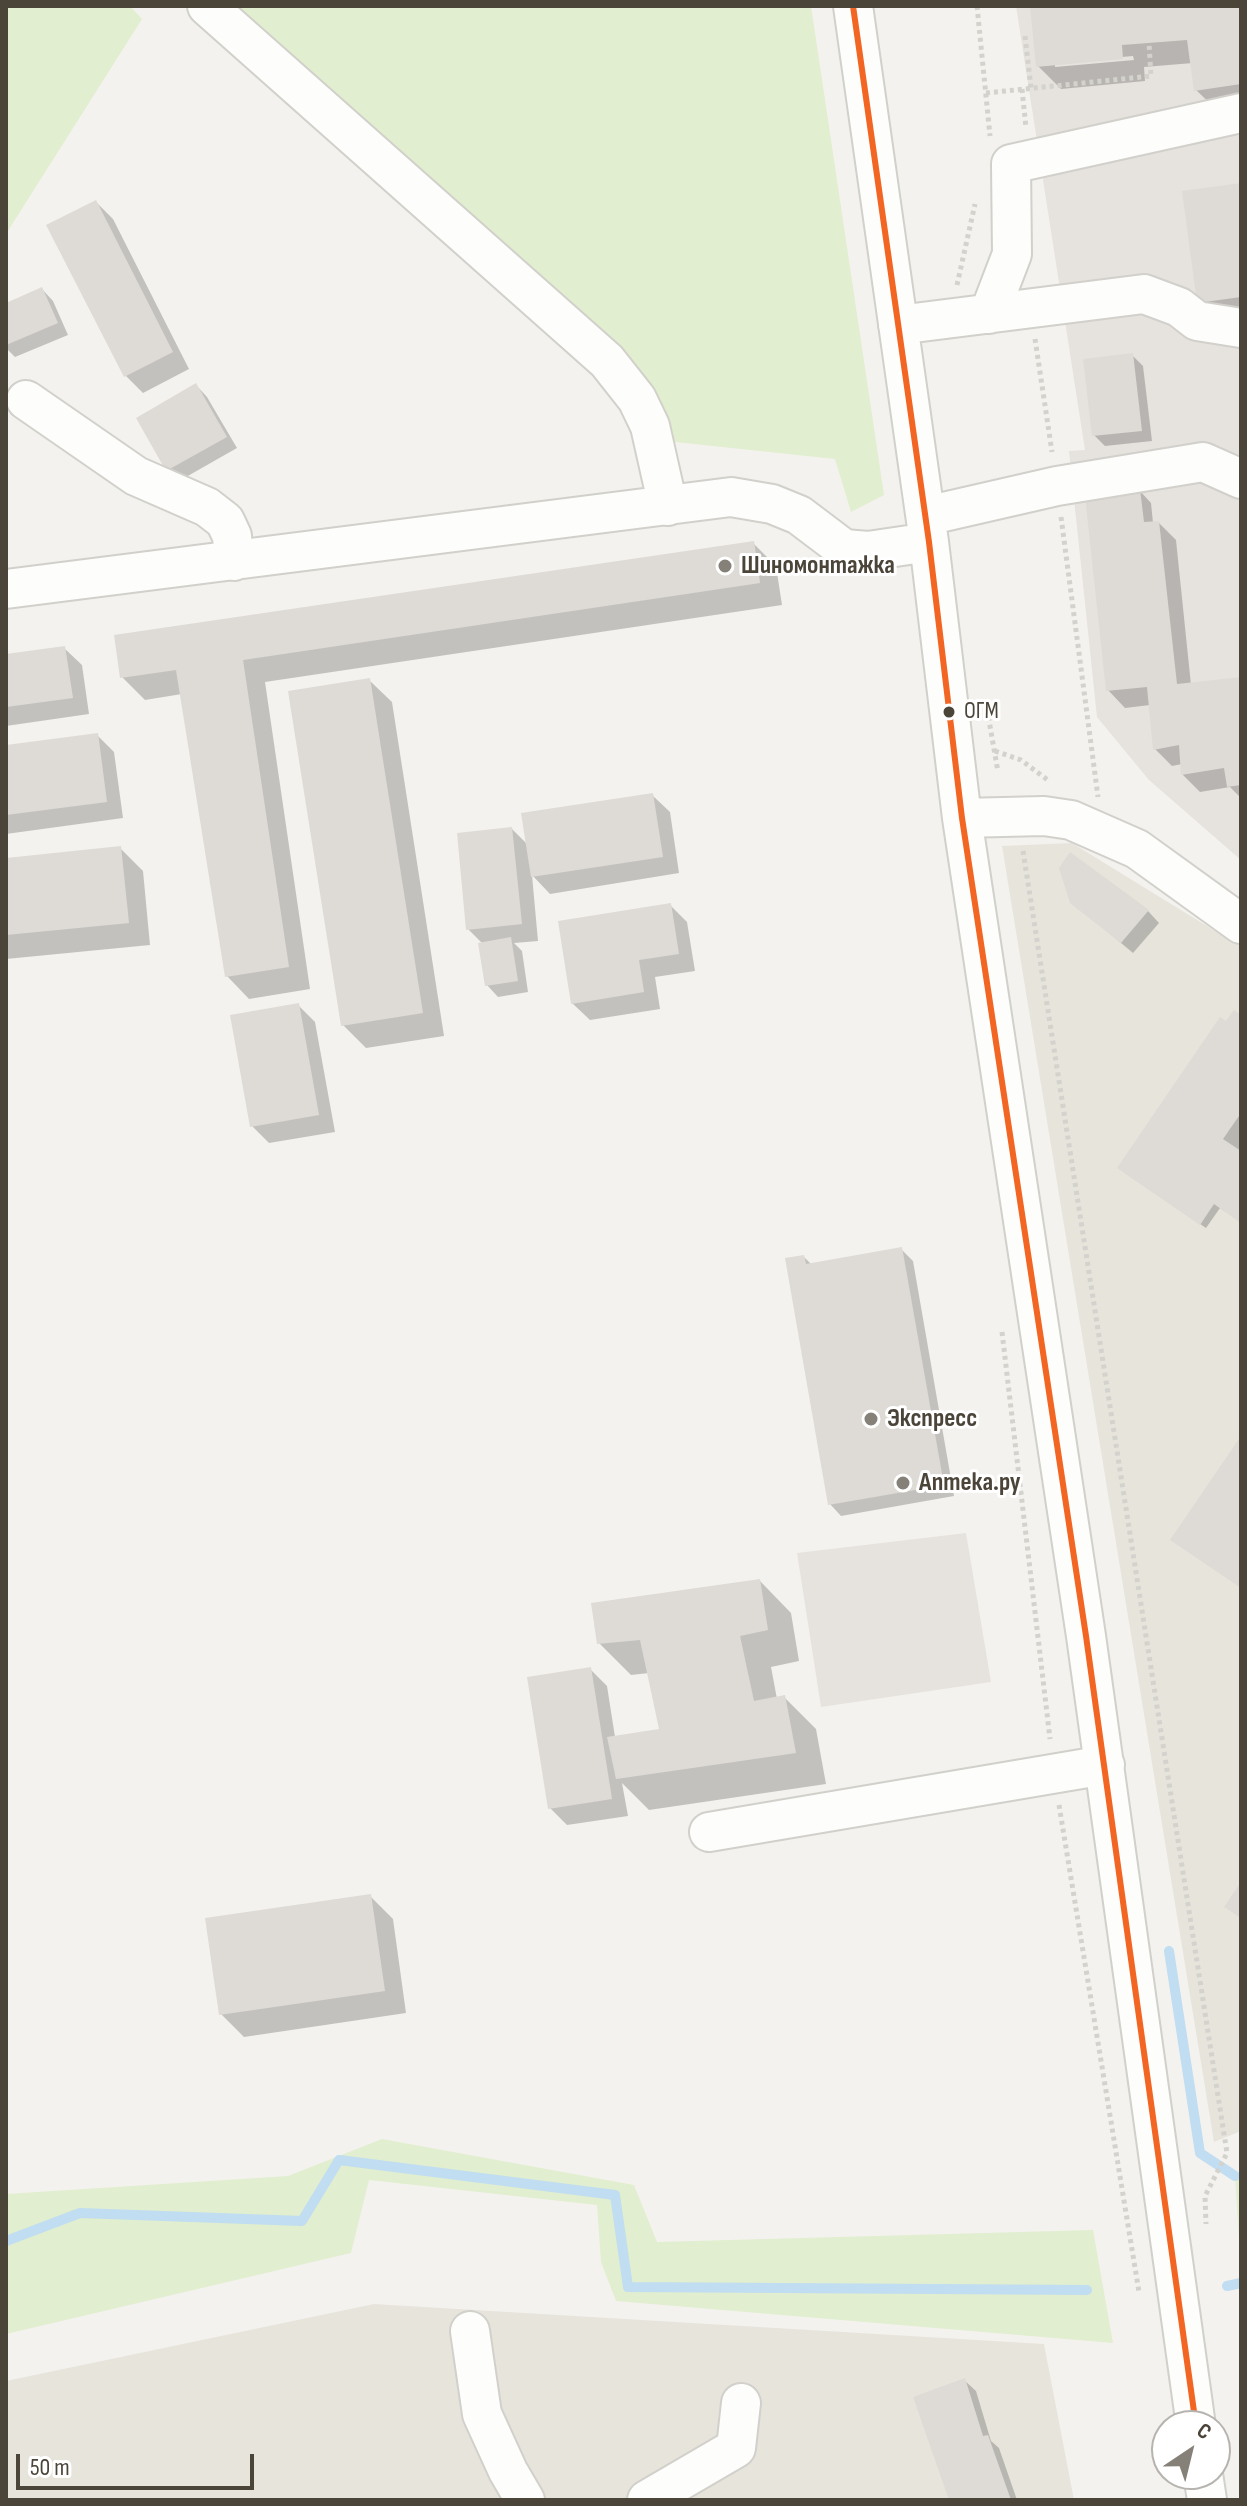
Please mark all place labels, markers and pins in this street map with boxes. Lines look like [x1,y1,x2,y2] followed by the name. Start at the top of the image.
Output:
[741,550,895,582] place label: Шиномонтажка
[716,557,734,575] marker: Шиномонтажка
[964,698,999,726] place label: ОГМ
[941,704,957,720] marker: ОГМ
[887,1403,977,1435] place label: Экспресс
[862,1410,880,1428] marker: Экспресс
[919,1467,1021,1499] place label: Аптека.ру
[894,1474,912,1492] marker: Аптека.ру

